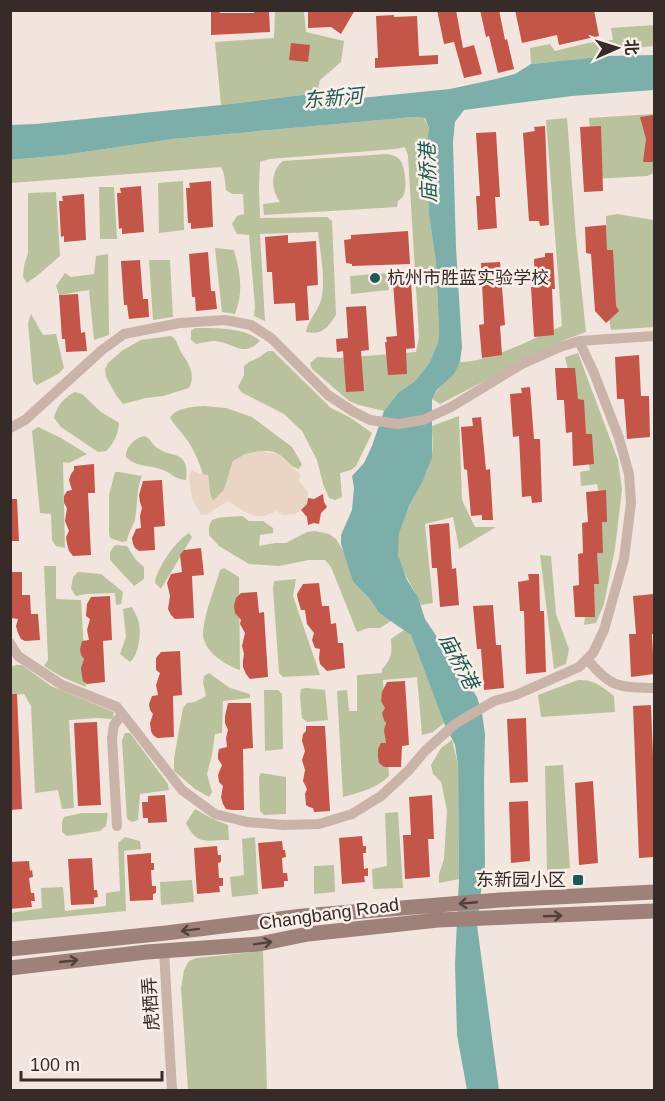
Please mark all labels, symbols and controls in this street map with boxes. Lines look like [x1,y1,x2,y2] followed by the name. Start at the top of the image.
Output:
[587,18,647,78] north arrow
[623,39,640,56] text: 北
[302,84,368,112] water label: 东新河
[416,140,440,203] water label: 庙桥港
[387,268,549,288] place label: 杭州市胜蓝实验学校
[368,271,382,285] marker: 杭州市胜蓝实验学校
[435,629,484,695] water label: 庙桥港
[476,870,566,890] place label: 东新园小区
[571,873,585,887] marker: 东新园小区
[258,894,400,934] street label: Changbang Road
[459,898,479,909] one-way arrow
[543,910,563,921] one-way arrow
[181,925,200,936] one-way arrow
[252,937,272,948] one-way arrow
[58,956,78,967] one-way arrow
[139,976,163,1032] street label: 虎栖弄
[21,1044,162,1082] scale bar
[30,1055,80,1075] text: 100 m

